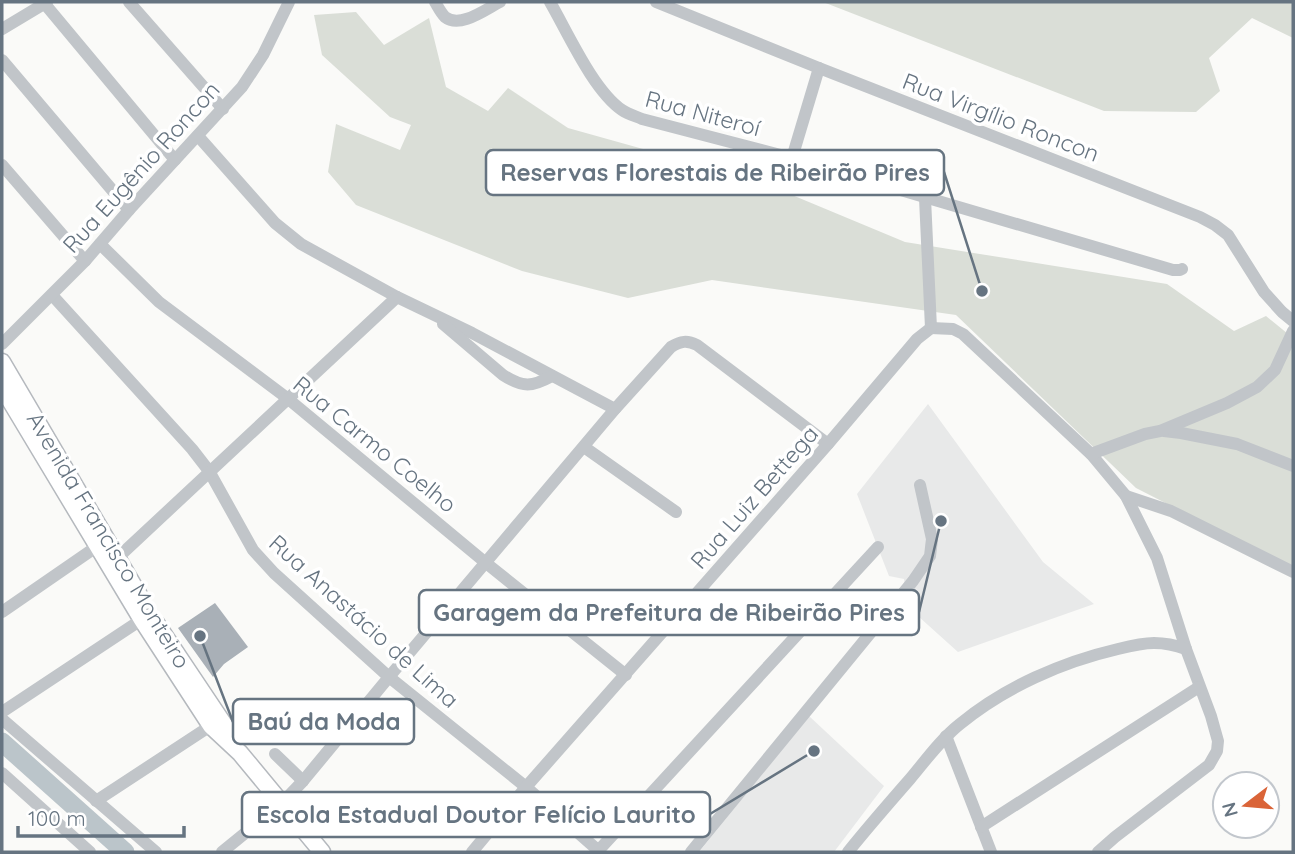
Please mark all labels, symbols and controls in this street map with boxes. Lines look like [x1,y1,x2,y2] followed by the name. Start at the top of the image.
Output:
[898,66,1104,168] street label: Rua Virgílio Roncon
[56,75,226,259] street label: Rua Eugênio Roncon
[642,84,764,142] street label: Rua Niteroí
[486,150,944,195] callout: Reservas Florestais de Ribeirão Pires
[500,157,930,187] text: Reservas Florestais de Ribeirão Pires
[288,369,462,519] street label: Rua Carmo Coelho
[21,407,197,673] street label: Avenida Francisco Monteiro
[684,419,824,575] street label: Rua Luiz Bettega
[263,528,465,714] street label: Rua Anastácio de Lima
[419,590,919,635] callout: Garagem da Prefeitura de Ribeirão Pires
[433,597,905,627] text: Garagem da Prefeitura de Ribeirão Pires
[233,699,414,744] callout: Baú da Moda
[248,706,401,736] text: Baú da Moda
[1211,770,1281,840] north arrow
[242,792,710,837] callout: Escola Estadual Doutor Felício Laurito
[18,794,184,838] scale bar
[256,799,696,829] text: Escola Estadual Doutor Felício Laurito
[1216,800,1243,820] text: N
[28,805,86,831] text: 100 m

